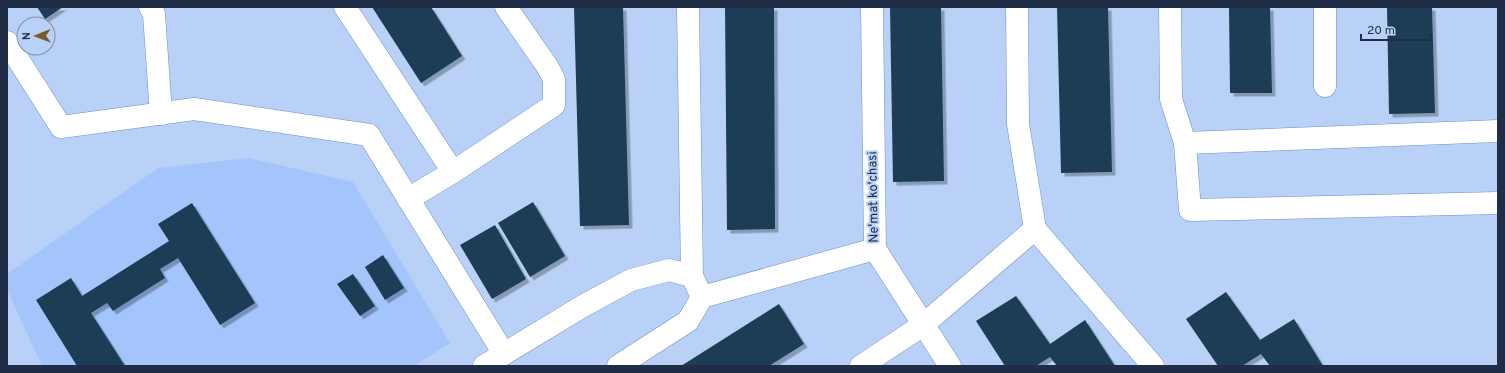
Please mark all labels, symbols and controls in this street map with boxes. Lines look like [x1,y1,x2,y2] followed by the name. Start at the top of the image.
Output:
[16,16,56,56] north arrow
[1361,16,1431,42] scale bar
[1367,23,1395,39] text: 20 m
[20,32,34,40] text: N
[865,151,883,243] street label: Ne'mat ko'chasi

